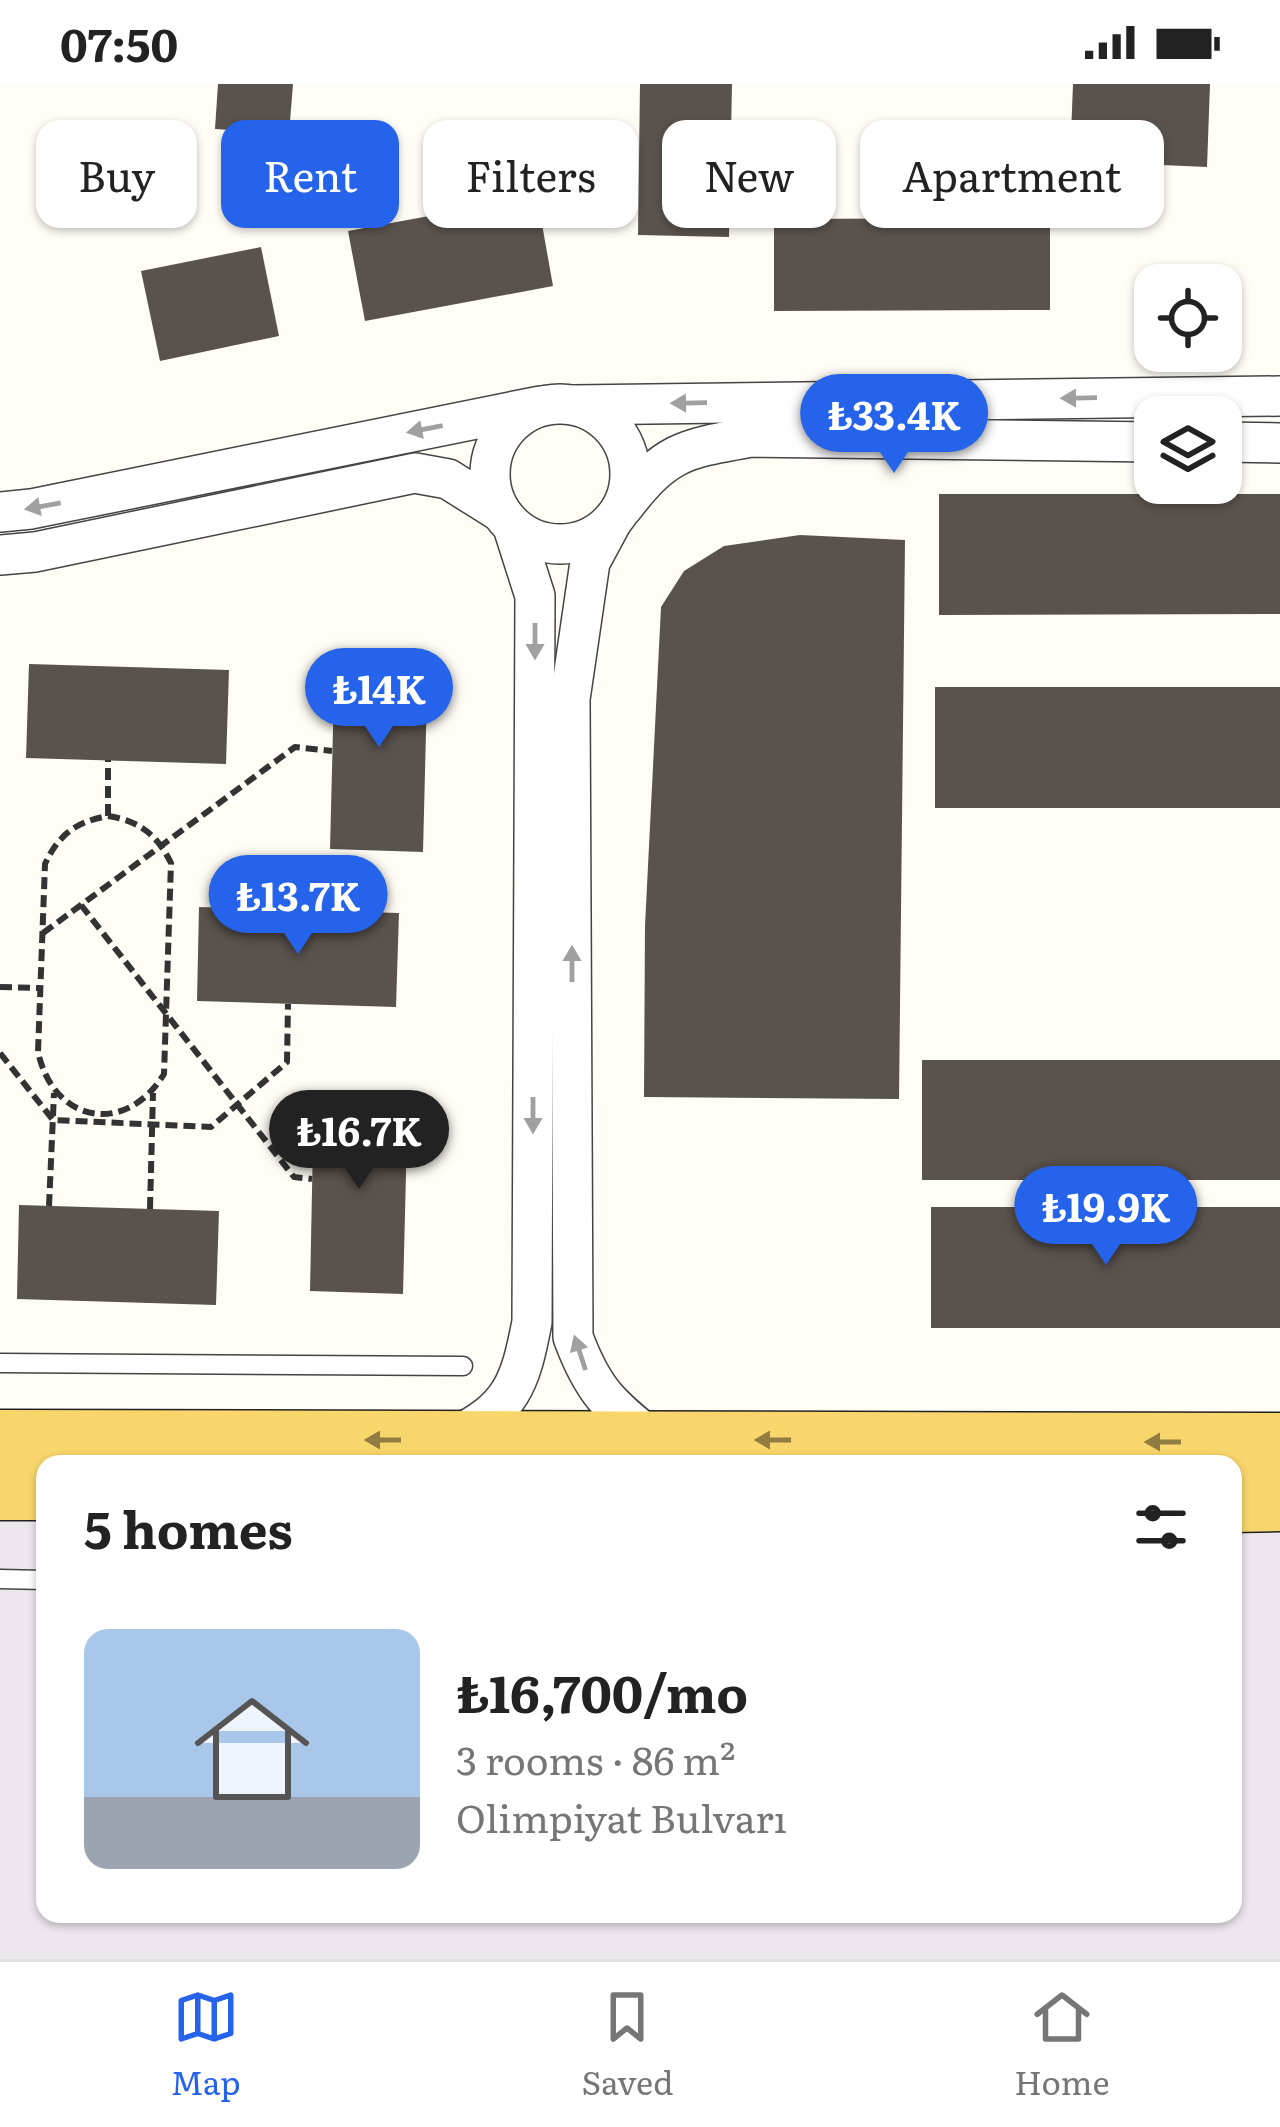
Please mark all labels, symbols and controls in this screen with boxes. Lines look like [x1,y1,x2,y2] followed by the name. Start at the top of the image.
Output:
[60,9,178,76] text: 07:50
[36,120,197,228] chip: Buy
[221,120,399,228] chip: Rent
[423,120,638,228] chip: Filters
[662,120,836,228] chip: New
[860,120,1164,228] chip: Apartment
[1134,264,1242,504] map controls
[1134,264,1242,372] button: locate
[796,374,992,476] pin: ₺33.4K
[827,384,961,442] text: ₺33.4K
[1059,389,1097,408] one-way arrow
[669,393,707,413] one-way arrow
[1134,396,1242,504] button: layers
[406,421,444,440] one-way arrow
[24,497,61,516] one-way arrow
[525,623,545,661] one-way arrow
[308,648,450,750] pin: ₺14K
[332,658,426,716] text: ₺14K
[200,855,396,957] pin: ₺13.7K
[236,865,360,923] text: ₺13.7K
[562,944,581,982] one-way arrow
[261,1090,457,1192] pin: ₺16.7K
[523,1097,543,1135] one-way arrow
[296,1100,422,1158] text: ₺16.7K
[1008,1166,1204,1268] pin: ₺19.9K
[1041,1176,1171,1234] text: ₺19.9K
[569,1334,588,1371] one-way arrow
[363,1430,401,1450] one-way arrow
[753,1430,791,1450] one-way arrow
[1143,1432,1181,1452] one-way arrow
[84,1489,293,1565] text: 5 homes
[1128,1494,1194,1560] icon: filters
[456,1653,748,1729] text: ₺16,700/mo
[180,1677,324,1821] icon: home
[456,1729,736,1787] text: 3 rooms · 86 m²
[456,1787,787,1845] text: Olimpiyat Bulvarı
[170,1984,241,2105] tab: Map
[582,1984,673,2105] tab: Saved
[1014,1984,1110,2105] tab: Home

